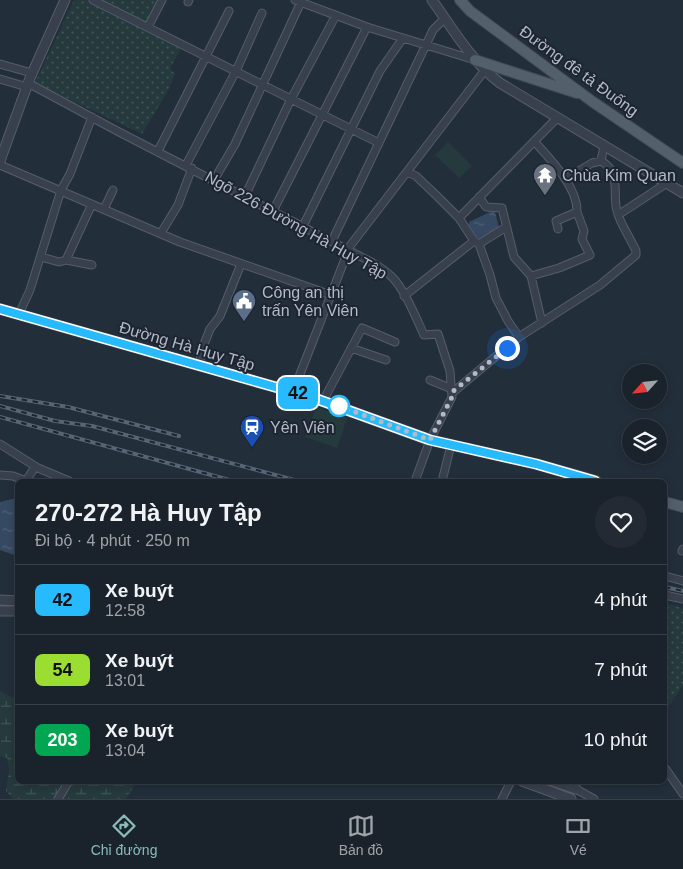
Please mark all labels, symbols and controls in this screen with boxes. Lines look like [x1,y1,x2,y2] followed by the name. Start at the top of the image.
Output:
[516,22,642,120] street label: Đường đê tả Đuống
[532,162,558,196] temple icon: Chùa Kim Quan
[562,167,676,184] place label: Chùa Kim Quan
[202,168,390,282] street label: Ngõ 226 Đường Hà Huy Tập
[262,284,358,319] place label: Công an thị trấn Yên Viên
[231,288,257,322] public building icon: Công an thị trấn Yên Viên
[117,319,257,374] street label: Đường Hà Huy Tập
[495,336,520,361] your location
[622,364,668,409] north arrow
[622,364,667,464] map controls
[276,377,320,409] line badge: 42
[288,383,308,403] text: 42
[328,395,350,417] unlabelled marker
[239,414,265,448] station icon: Yên Viên
[270,419,335,436] place label: Yên Viên
[622,419,667,464] button: layers
[595,496,647,548] button: heart
[35,499,262,526] text: 270-272 Hà Huy Tập
[35,532,190,549] text: Đi bộ · 4 phút · 250 m
[105,580,174,601] text: Xe buýt
[594,589,647,610] text: 4 phút
[52,590,73,610] text: 42
[105,602,145,619] text: 12:58
[105,650,174,671] text: Xe buýt
[594,659,647,680] text: 7 phút
[52,660,73,680] text: 54
[105,672,145,689] text: 13:01
[105,720,174,741] text: Xe buýt
[584,729,647,750] text: 10 phút
[47,730,78,750] text: 203
[105,742,145,759] text: 13:04
[91,812,157,858] tab: Chỉ đường
[339,812,383,858] tab: Bản đồ
[564,812,592,858] tab: Vé

